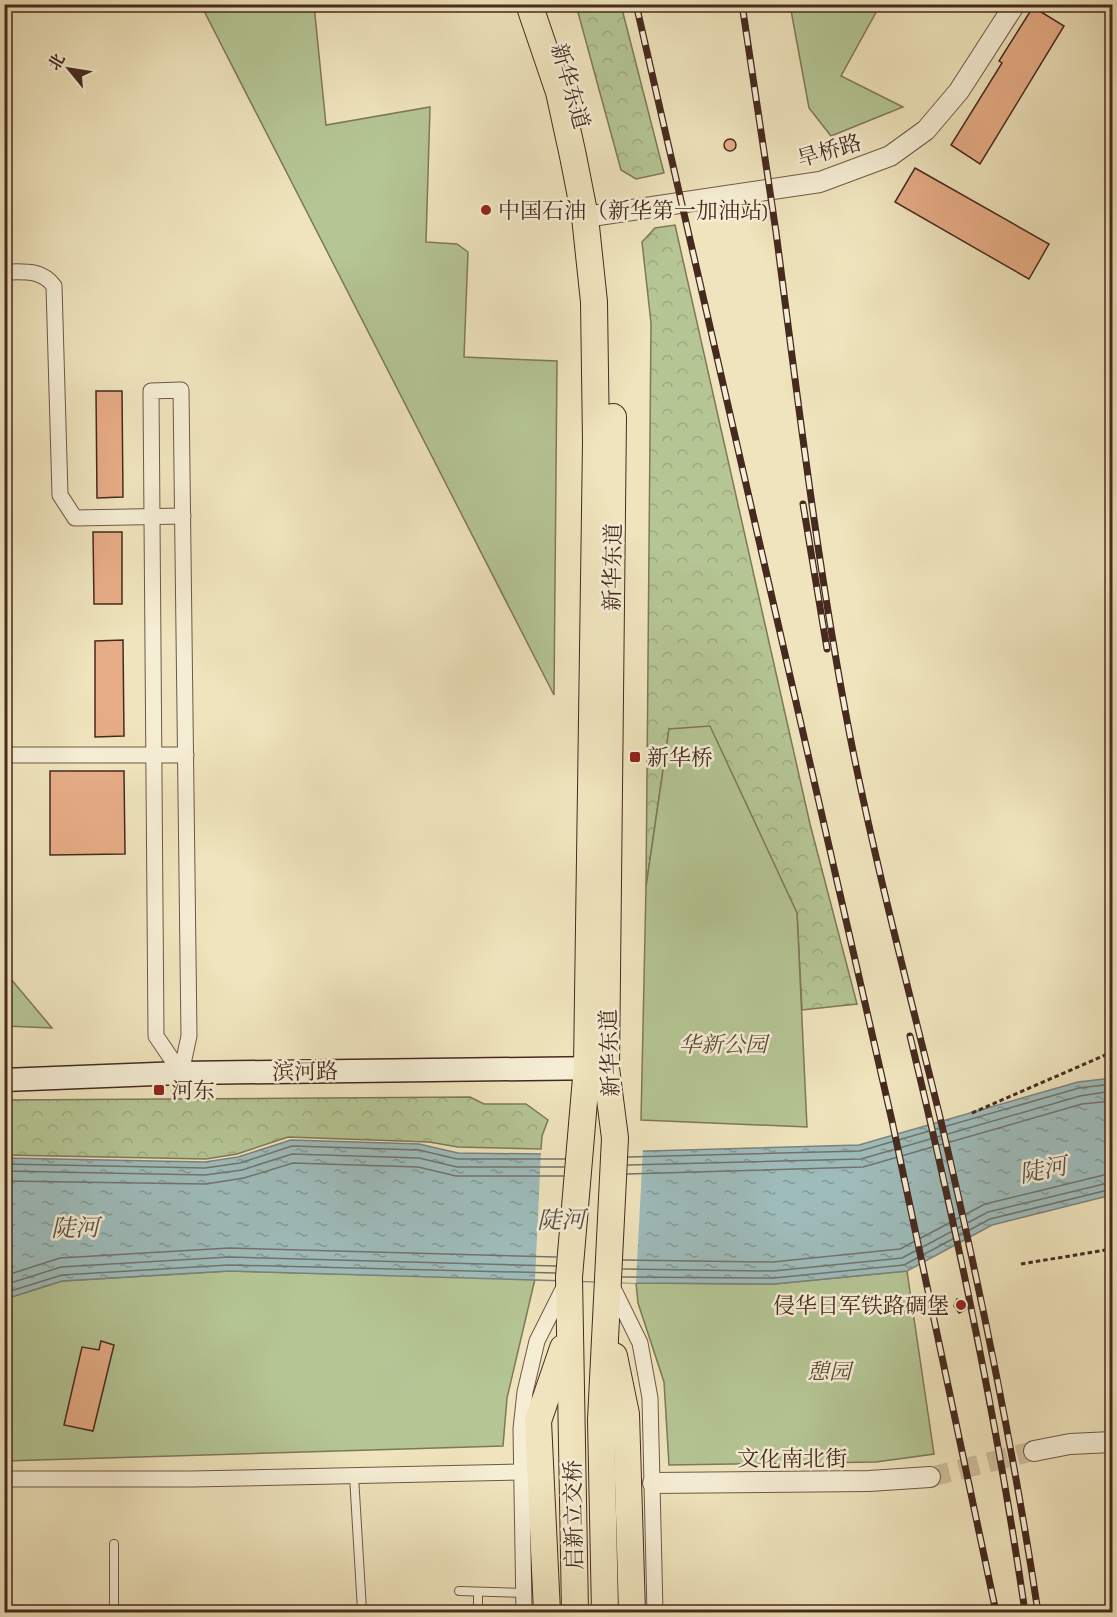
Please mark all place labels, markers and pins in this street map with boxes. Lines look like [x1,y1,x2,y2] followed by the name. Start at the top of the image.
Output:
[498,196,768,226] place label: 中国石油（新华第一加油站)
[479,203,493,217] marker: 中国石油（新华第一加油站)
[647,743,713,773] place label: 新华桥
[628,750,642,764] marker: 新华桥
[171,1076,215,1106] place label: 河东
[152,1083,166,1097] marker: 河东
[773,1291,949,1321] place label: 侵华日军铁路碉堡
[954,1298,968,1312] marker: 侵华日军铁路碉堡

